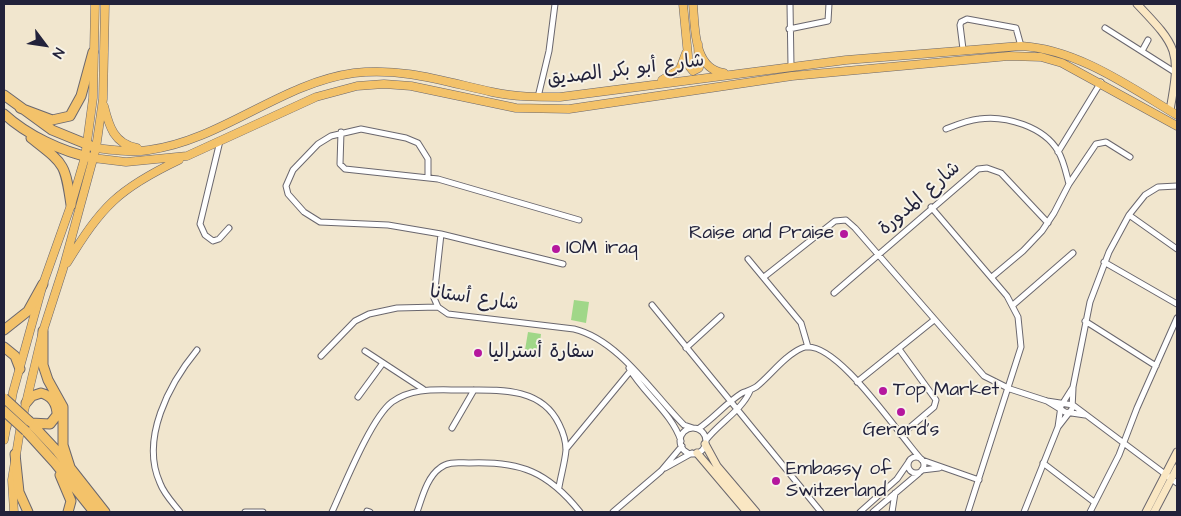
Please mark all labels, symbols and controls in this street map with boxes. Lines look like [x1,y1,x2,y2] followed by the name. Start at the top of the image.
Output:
[20,20,70,70] north arrow
[47,44,69,62] text: N
[546,50,706,92] street label: شارع أبو بكر الصديق
[874,157,966,241] street label: شارع المدورة
[689,223,834,245] place label: Raise and Praise
[838,228,850,240] marker: Raise and Praise
[566,238,638,260] place label: IOM iraq
[550,243,562,255] marker: IOM iraq
[428,281,520,317] street label: شارع أستانا
[488,342,594,364] place label: سفارة أستراليا
[472,347,484,359] marker: سفارة أستراليا
[893,380,999,402] place label: Top Market
[877,385,889,397] marker: Top Market
[895,406,907,418] marker: Gerard's
[863,420,939,442] place label: Gerard's
[786,459,891,503] place label: Embassy of Switzerland
[770,475,782,487] marker: Embassy of Switzerland

